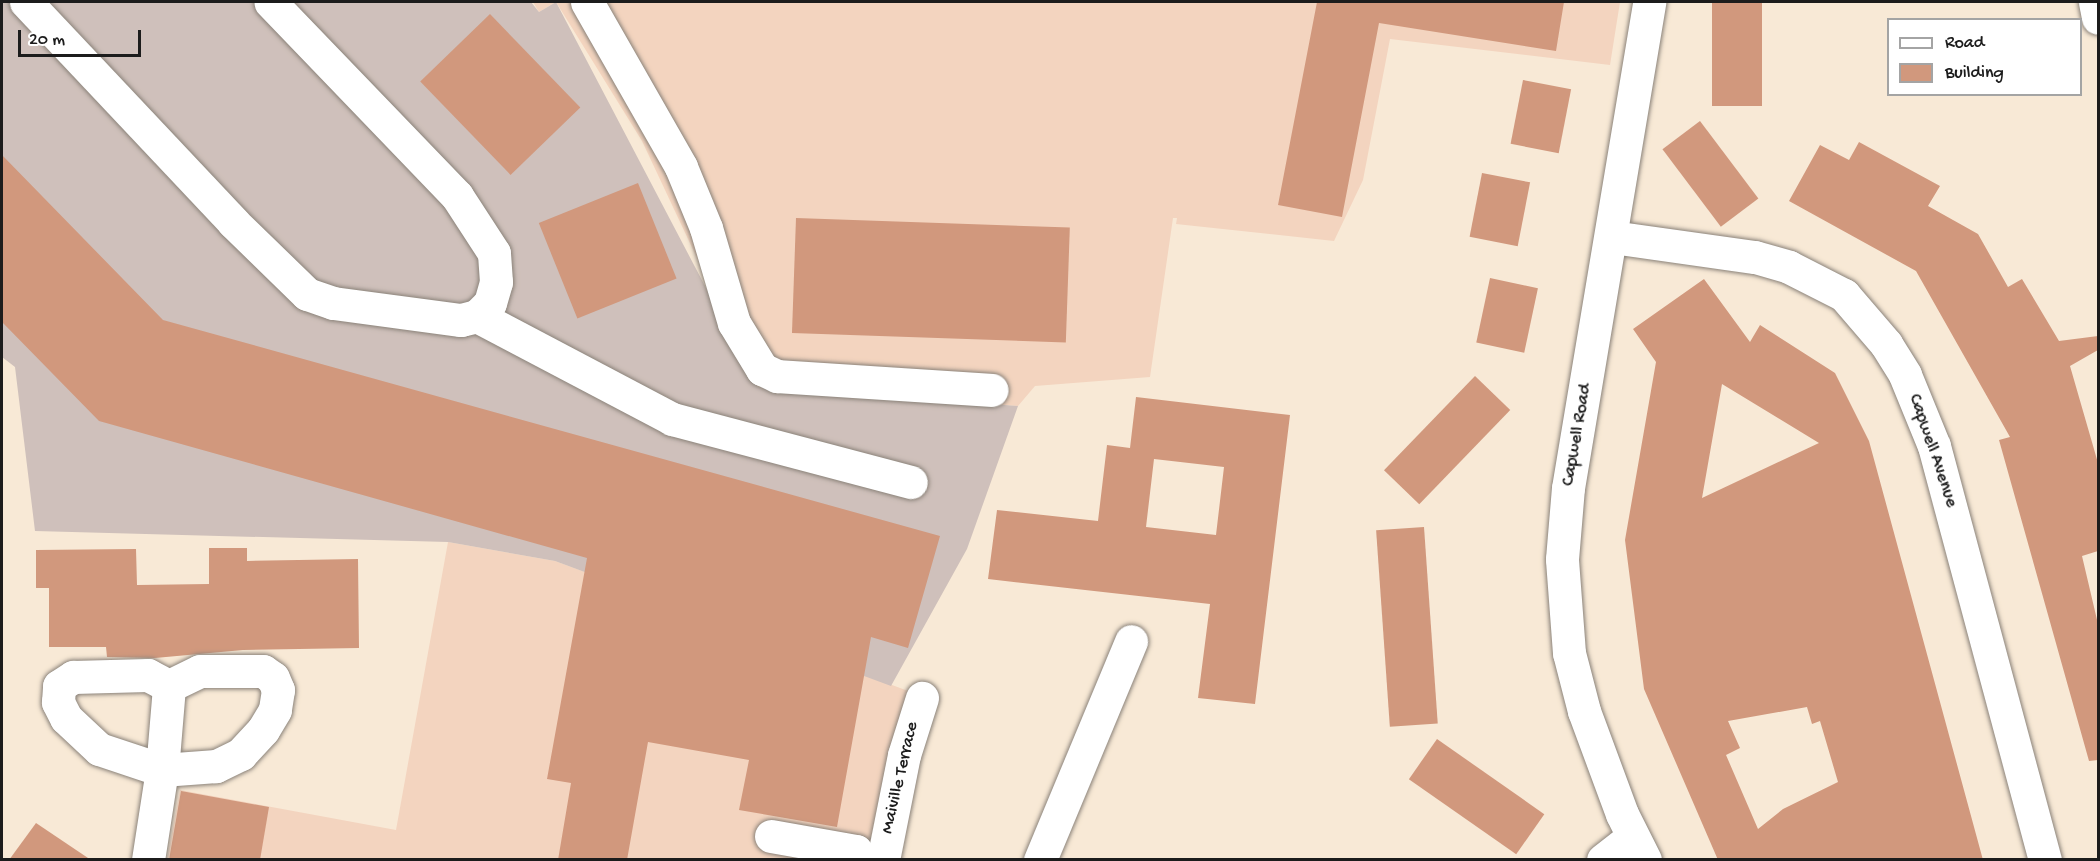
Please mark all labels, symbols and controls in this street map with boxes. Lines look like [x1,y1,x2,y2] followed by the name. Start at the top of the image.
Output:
[21,18,144,56] scale bar
[1887,18,2082,96] legend
[29,30,65,51] text: 20 m
[1945,33,1984,54] text: Road
[1945,63,2004,84] text: Building
[1558,382,1598,488] street label: Capwell Road
[1903,392,1961,510] street label: Capwell Avenue
[878,720,924,836] street label: Maiville Terrace

